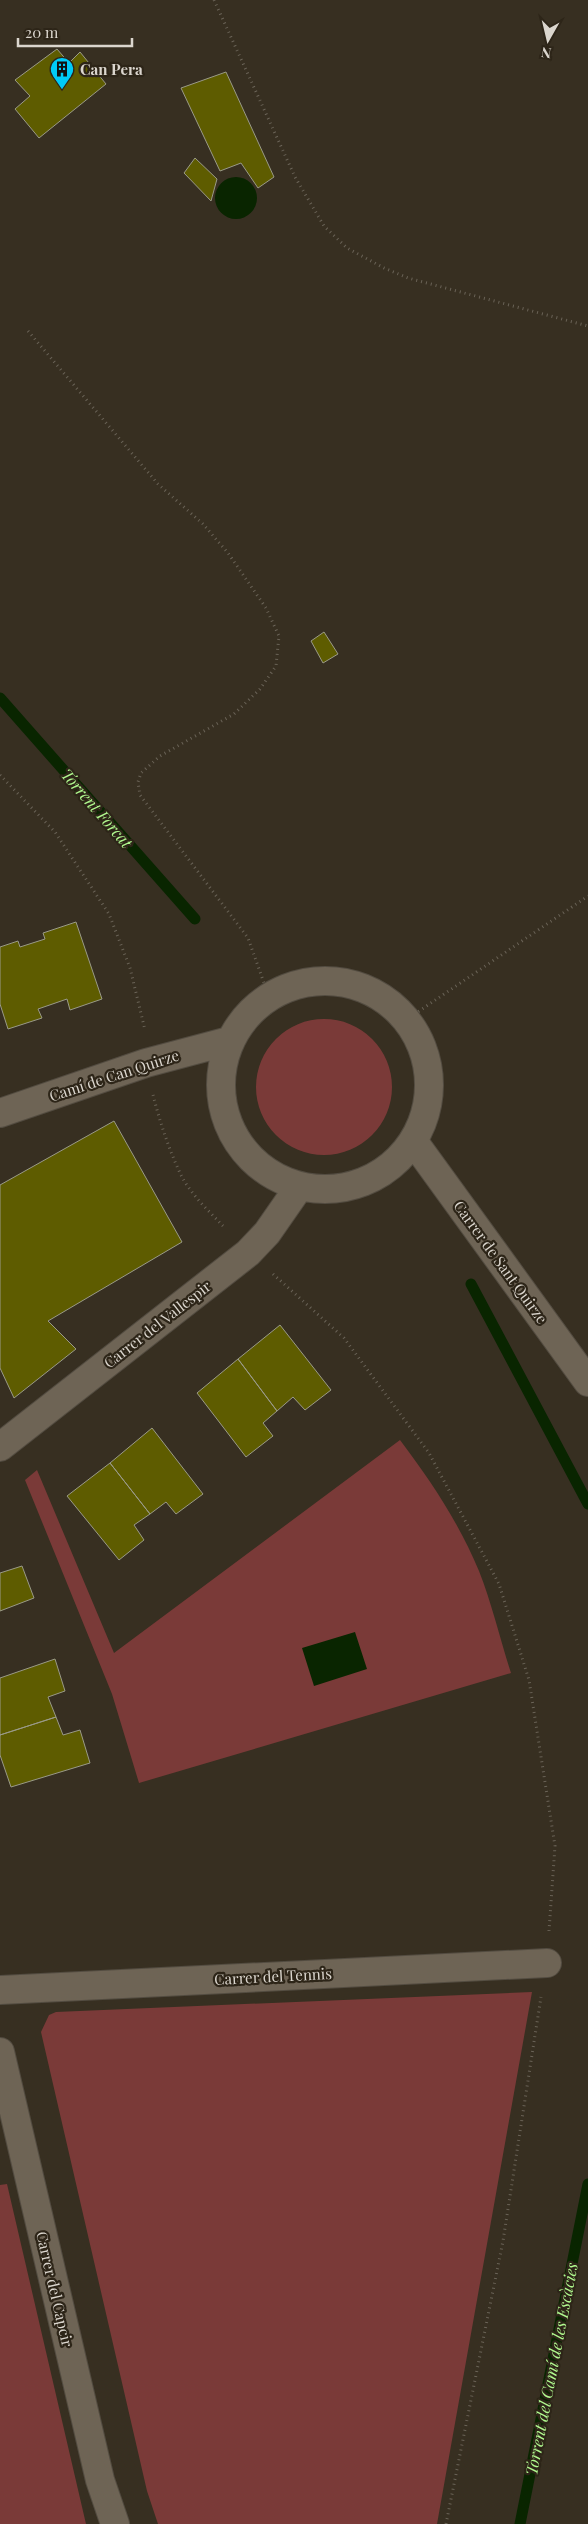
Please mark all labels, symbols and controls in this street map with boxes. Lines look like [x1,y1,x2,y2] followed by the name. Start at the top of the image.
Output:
[18,15,131,47] scale bar
[523,15,573,65] north arrow
[25,22,59,42] text: 20 m
[540,43,552,63] text: N
[49,56,75,90] building icon: Can Pera
[80,59,143,79] place label: Can Pera
[57,764,138,853] water label: Torrent Forcat
[47,1045,181,1105] street label: Camí de Can Quirze
[450,1196,552,1328] street label: Carrer de Sant Quirze
[99,1276,215,1372] street label: Carrer del Vallespir
[214,1963,332,1989] street label: Carrer del Tennis
[32,2229,78,2349] street label: Carrer del Capcir
[520,2261,582,2477] water label: Torrent del Camí de les Escàcies

